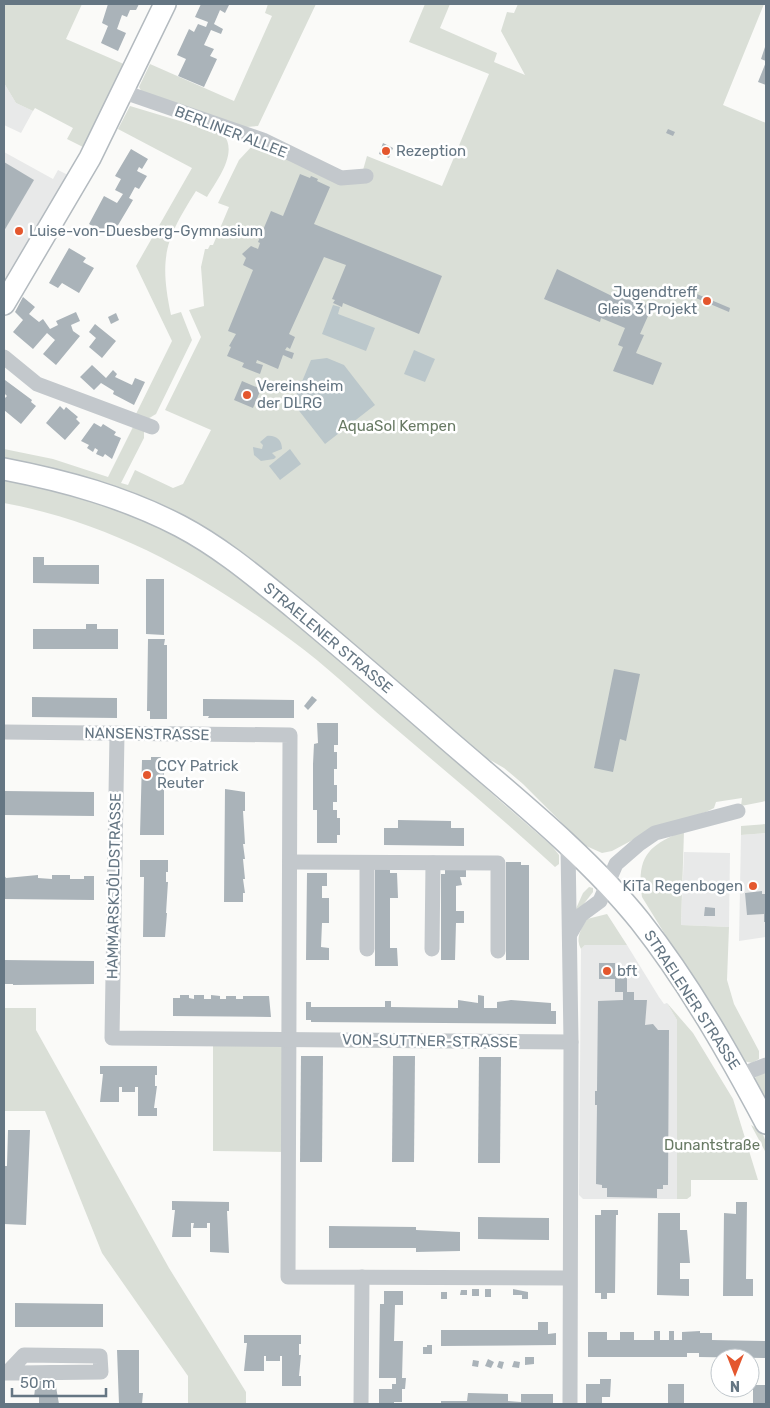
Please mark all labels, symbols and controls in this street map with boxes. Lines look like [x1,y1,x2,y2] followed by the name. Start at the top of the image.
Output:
[172,102,290,162] street label: BERLINER ALLEE
[396,142,466,160] place label: Rezeption
[380,145,392,157] marker: Rezeption
[29,222,263,240] place label: Luise-von-Duesberg-Gymnasium
[13,225,25,237] marker: Luise-von-Duesberg-Gymnasium
[597,283,698,318] place label: Jugendtreff Gleis 3 Projekt
[701,295,713,307] marker: Jugendtreff Gleis 3 Projekt
[257,377,343,412] place label: Vereinsheim der DLRG
[241,389,253,401] marker: Vereinsheim der DLRG
[338,417,456,435] park label: AquaSol Kempen
[260,579,396,697] street label: STRAELENER STRASSE
[84,724,210,744] street label: NANSENSTRASSE
[157,757,239,792] place label: CCY Patrick Reuter
[141,769,153,781] marker: CCY Patrick Reuter
[103,793,125,979] street label: HAMMARSKJÖLDSTRASSE
[623,877,743,895] place label: KiTa Regenbogen
[747,880,759,892] marker: KiTa Regenbogen
[640,927,744,1073] street label: STRAELENER STRASSE
[617,962,638,980] place label: bft
[601,965,613,977] marker: bft
[342,1030,518,1052] street label: VON-SUTTNER-STRASSE
[664,1136,760,1154] park label: Dunantstraße
[710,1348,760,1398] north arrow
[12,1366,106,1398] scale bar
[20,1374,55,1392] text: 50 m
[730,1377,740,1394] text: N

